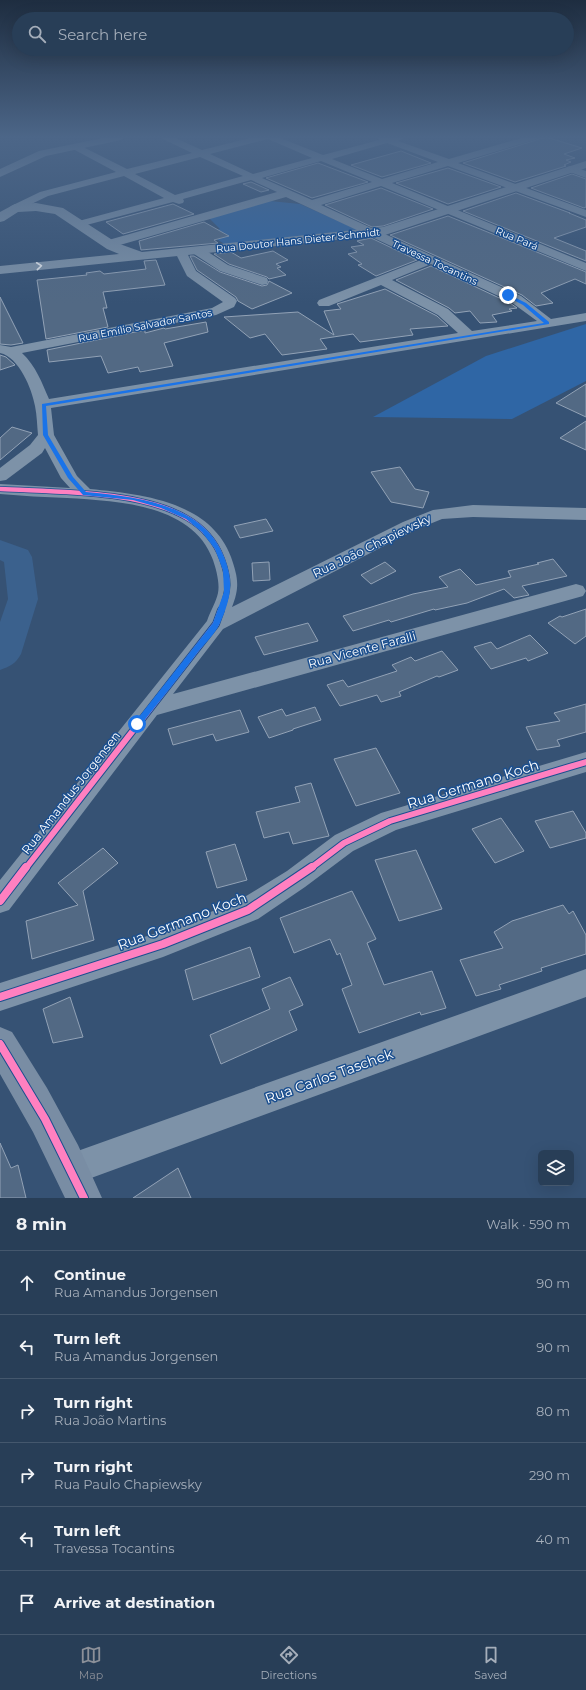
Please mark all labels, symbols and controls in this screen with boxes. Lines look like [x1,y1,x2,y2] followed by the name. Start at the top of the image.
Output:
[12,12,574,56] search box
[26,23,48,45] icon: search
[58,25,147,44] text: Search here
[494,224,540,253] street label: Rua Pará
[215,225,381,256] street label: Rua Doutor Hans Dieter Schmidt
[390,237,480,288] street label: Travessa Tocantins
[36,262,42,271] one-way arrow
[499,286,517,304] route end
[77,306,213,345] street label: Rua Emílio Salvador Santos
[310,510,434,581] street label: Rua João Chapiewsky
[306,628,417,671] street label: Rua Vicente Faralli
[128,715,146,733] route start
[18,728,123,857] street label: Rua Amandus Jorgensen
[405,755,541,813] street label: Rua Germano Koch
[115,888,249,954] street label: Rua Germano Koch
[263,1044,396,1108] street label: Rua Carlos Taschek
[538,1150,574,1186] map controls
[538,1150,574,1186] button: layers
[16,1214,67,1234] text: 8 min
[486,1216,570,1232] text: Walk · 590 m
[54,1265,126,1284] text: Continue
[16,1272,38,1294] icon: ahead
[536,1275,570,1291] text: 90 m
[54,1284,218,1300] text: Rua Amandus Jorgensen
[54,1329,121,1348] text: Turn left
[16,1336,38,1358] icon: left
[536,1339,570,1355] text: 90 m
[54,1348,218,1364] text: Rua Amandus Jorgensen
[54,1393,133,1412] text: Turn right
[16,1400,38,1422] icon: right
[536,1403,570,1419] text: 80 m
[54,1412,166,1428] text: Rua João Martins
[54,1457,133,1476] text: Turn right
[16,1464,38,1486] icon: right
[529,1467,570,1483] text: 290 m
[54,1476,202,1492] text: Rua Paulo Chapiewsky
[54,1521,121,1540] text: Turn left
[16,1528,38,1550] icon: left
[536,1531,570,1547] text: 40 m
[54,1540,175,1556] text: Travessa Tocantins
[16,1592,38,1614] icon: arrive
[54,1593,215,1612] text: Arrive at destination
[79,1644,103,1682] tab: Map
[261,1644,317,1682] tab: Directions
[474,1644,507,1682] tab: Saved

